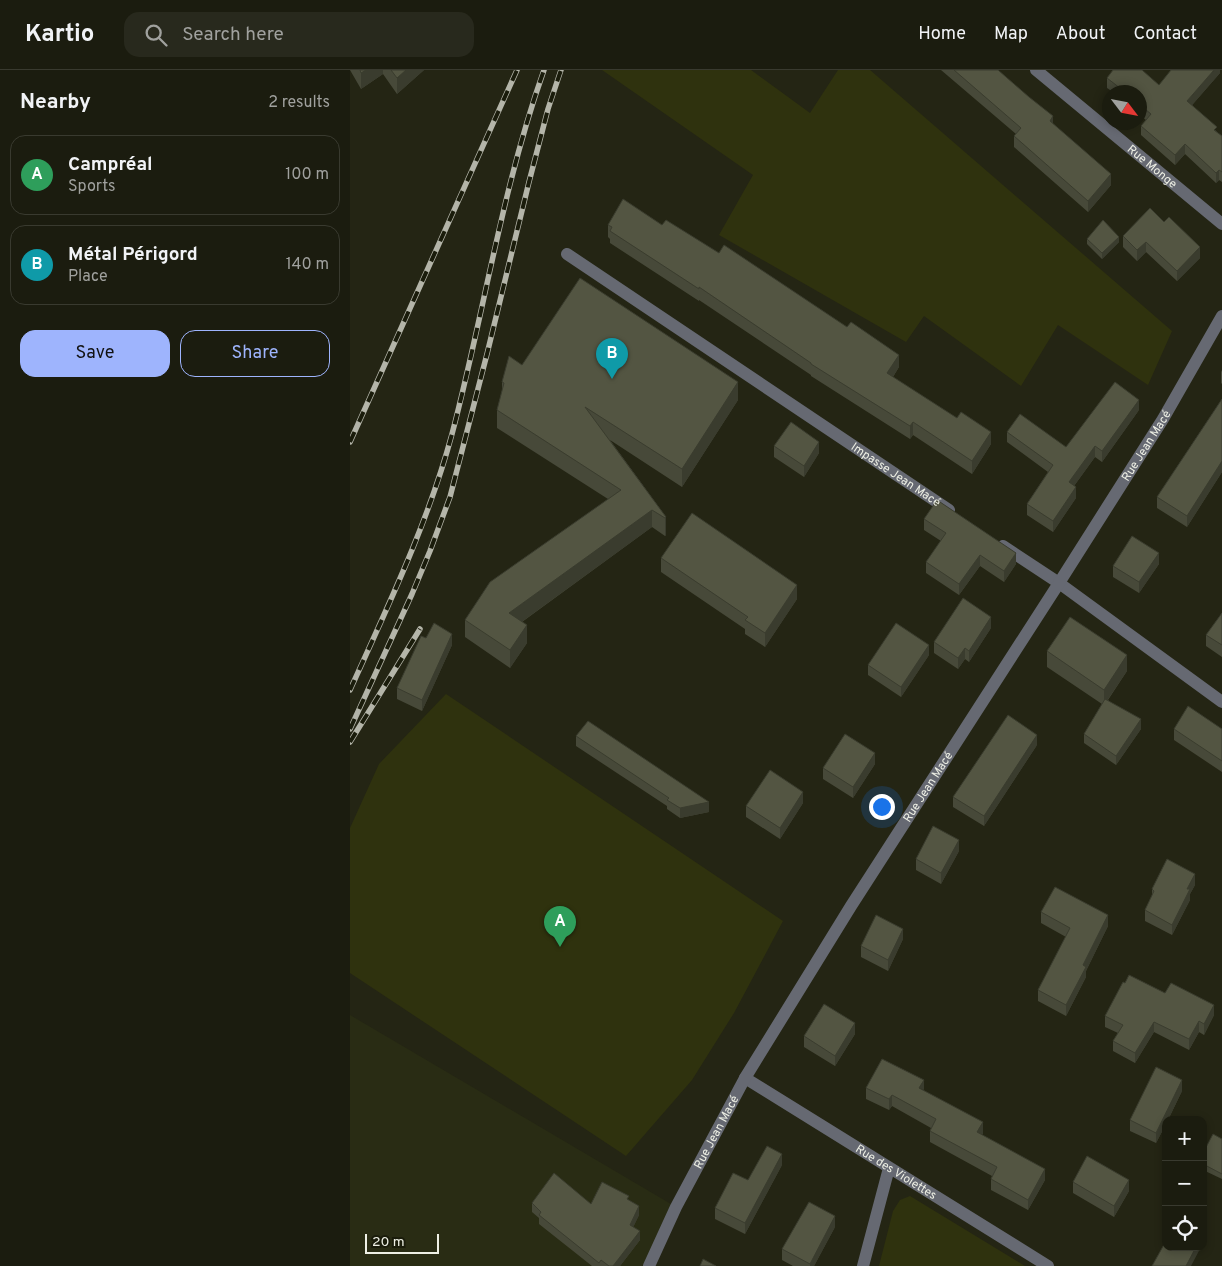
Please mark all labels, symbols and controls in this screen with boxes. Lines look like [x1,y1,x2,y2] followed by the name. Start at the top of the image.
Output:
[124,12,474,57] search box
[25,20,94,50] text: Kartio
[142,21,170,49] icon: search
[182,23,284,47] text: Search here
[918,23,966,46] text: Home
[994,23,1028,46] text: Map
[1056,23,1105,46] text: About
[1133,23,1197,46] text: Contact
[1102,85,1147,130] north arrow
[20,89,91,116] text: Nearby
[268,93,330,113] text: 2 results
[1123,142,1180,192] street label: Rue Monge
[68,153,153,177] text: Campréal
[31,165,43,185] text: A
[285,165,329,185] text: 100 m
[68,177,116,197] text: Sports
[68,243,198,267] text: Métal Périgord
[31,255,43,275] text: B
[286,255,329,275] text: 140 m
[68,267,108,287] text: Place
[20,330,170,377] button: Save
[180,330,330,377] button: Share
[596,338,628,379] pin: B
[1118,408,1175,485] street label: Rue Jean Macé
[847,439,943,511] street label: Impasse Jean Macé
[900,749,957,826] street label: Rue Jean Macé
[869,794,895,820] your location
[544,906,576,947] pin: A
[691,1093,743,1172] street label: Rue Jean Macé
[1162,1116,1207,1251] map controls
[1162,1116,1207,1161] button: +
[852,1141,939,1204] street label: Rue des Violettes
[1162,1161,1207,1206] button: −
[1162,1206,1207,1251] button: locate
[365,1231,439,1254] scale bar
[372,1234,405,1251] text: 20 m

